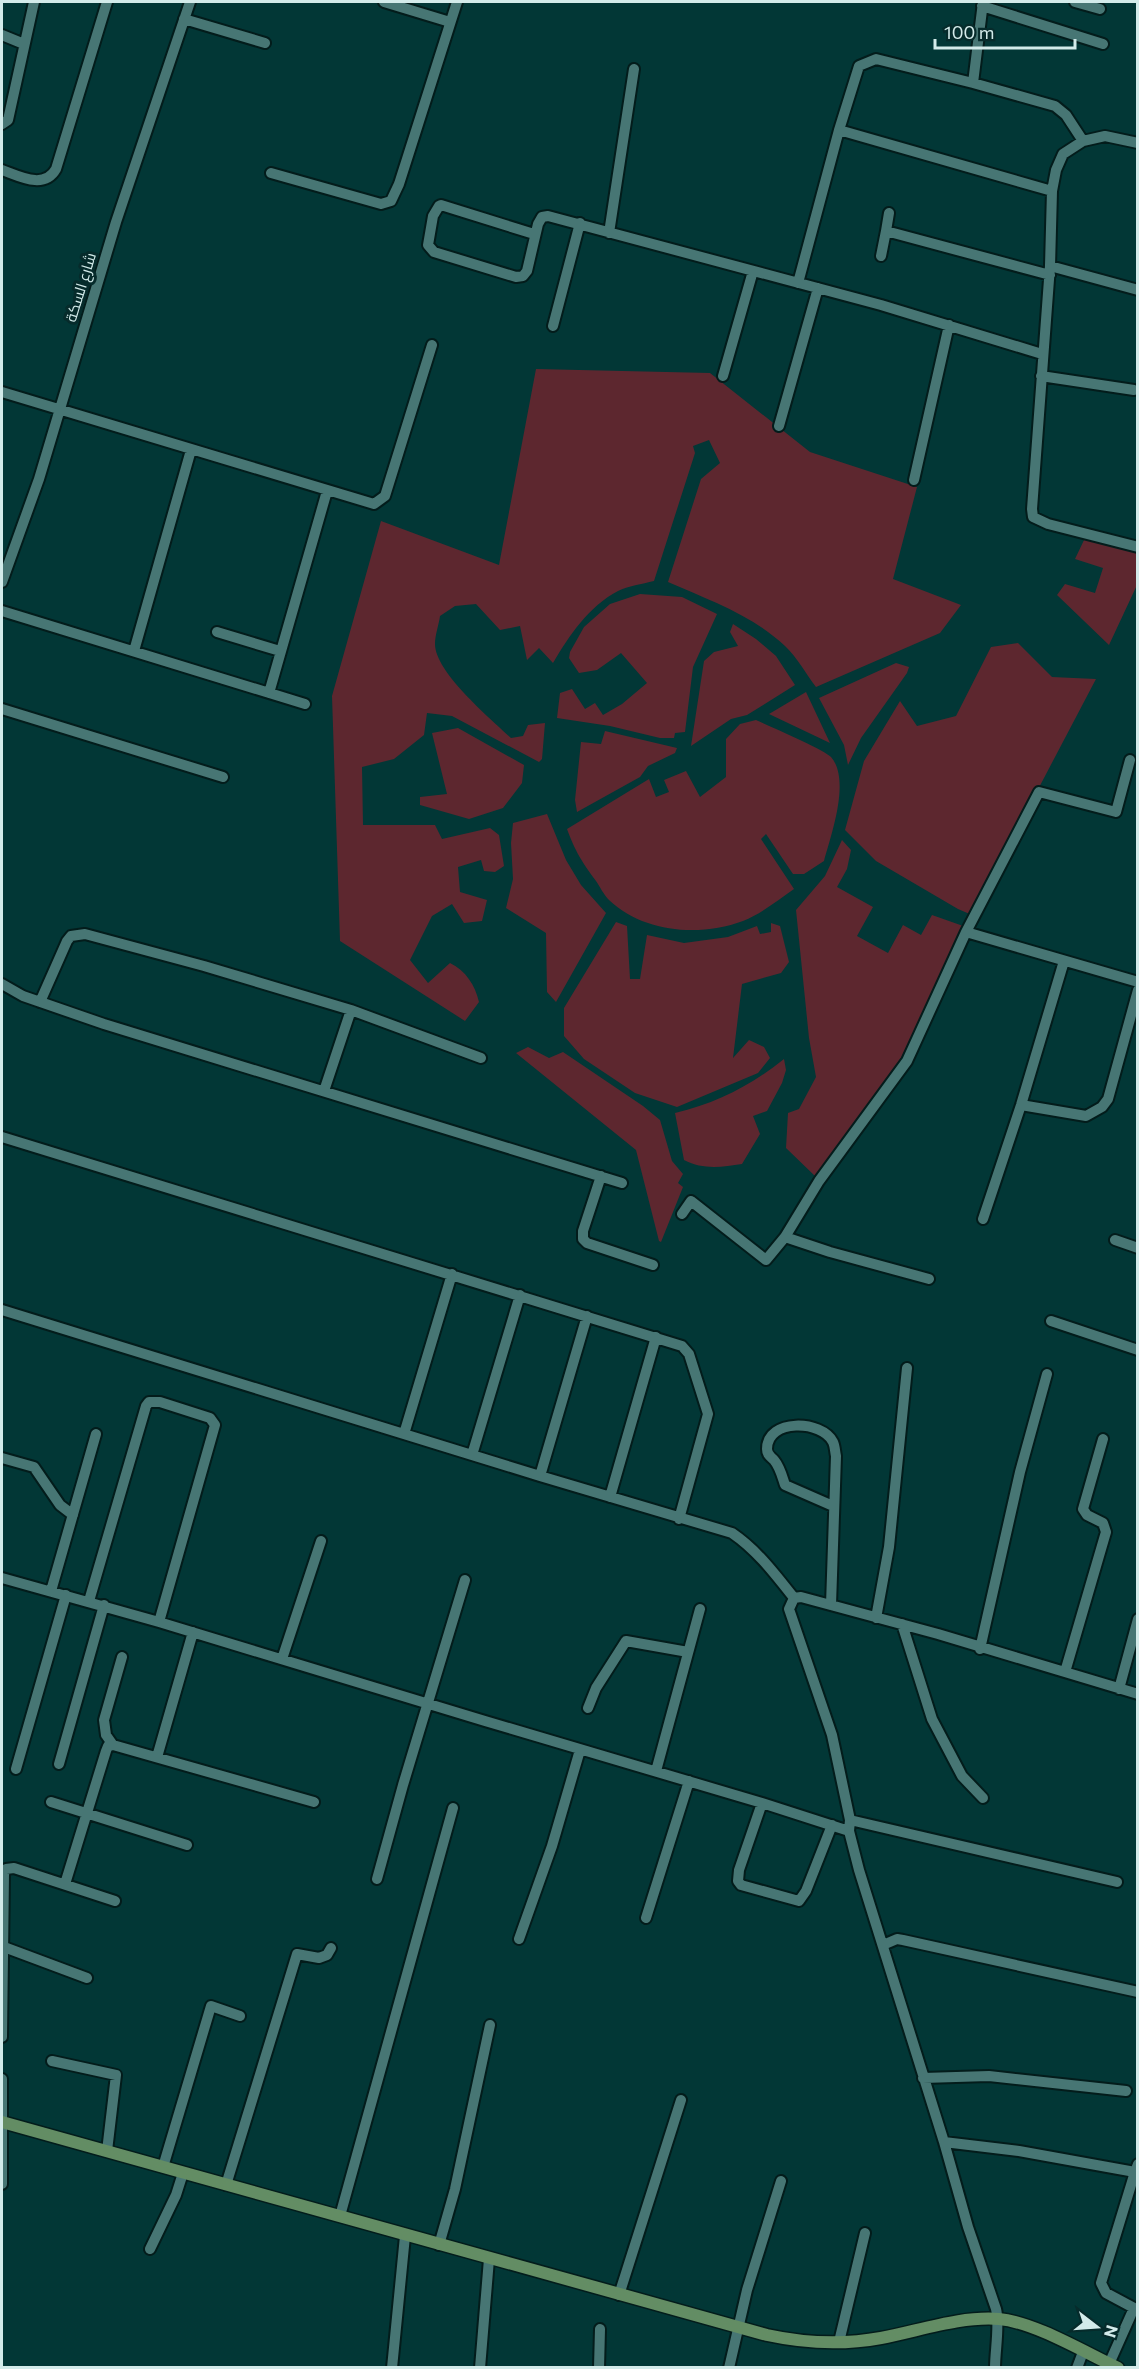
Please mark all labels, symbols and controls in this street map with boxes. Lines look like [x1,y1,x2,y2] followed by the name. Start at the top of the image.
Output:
[935,12,1074,50] scale bar
[944,21,994,43] text: 100 m
[61,250,102,325] street label: شارع السكة
[1067,2297,1127,2357] north arrow
[1101,2323,1123,2340] text: N

